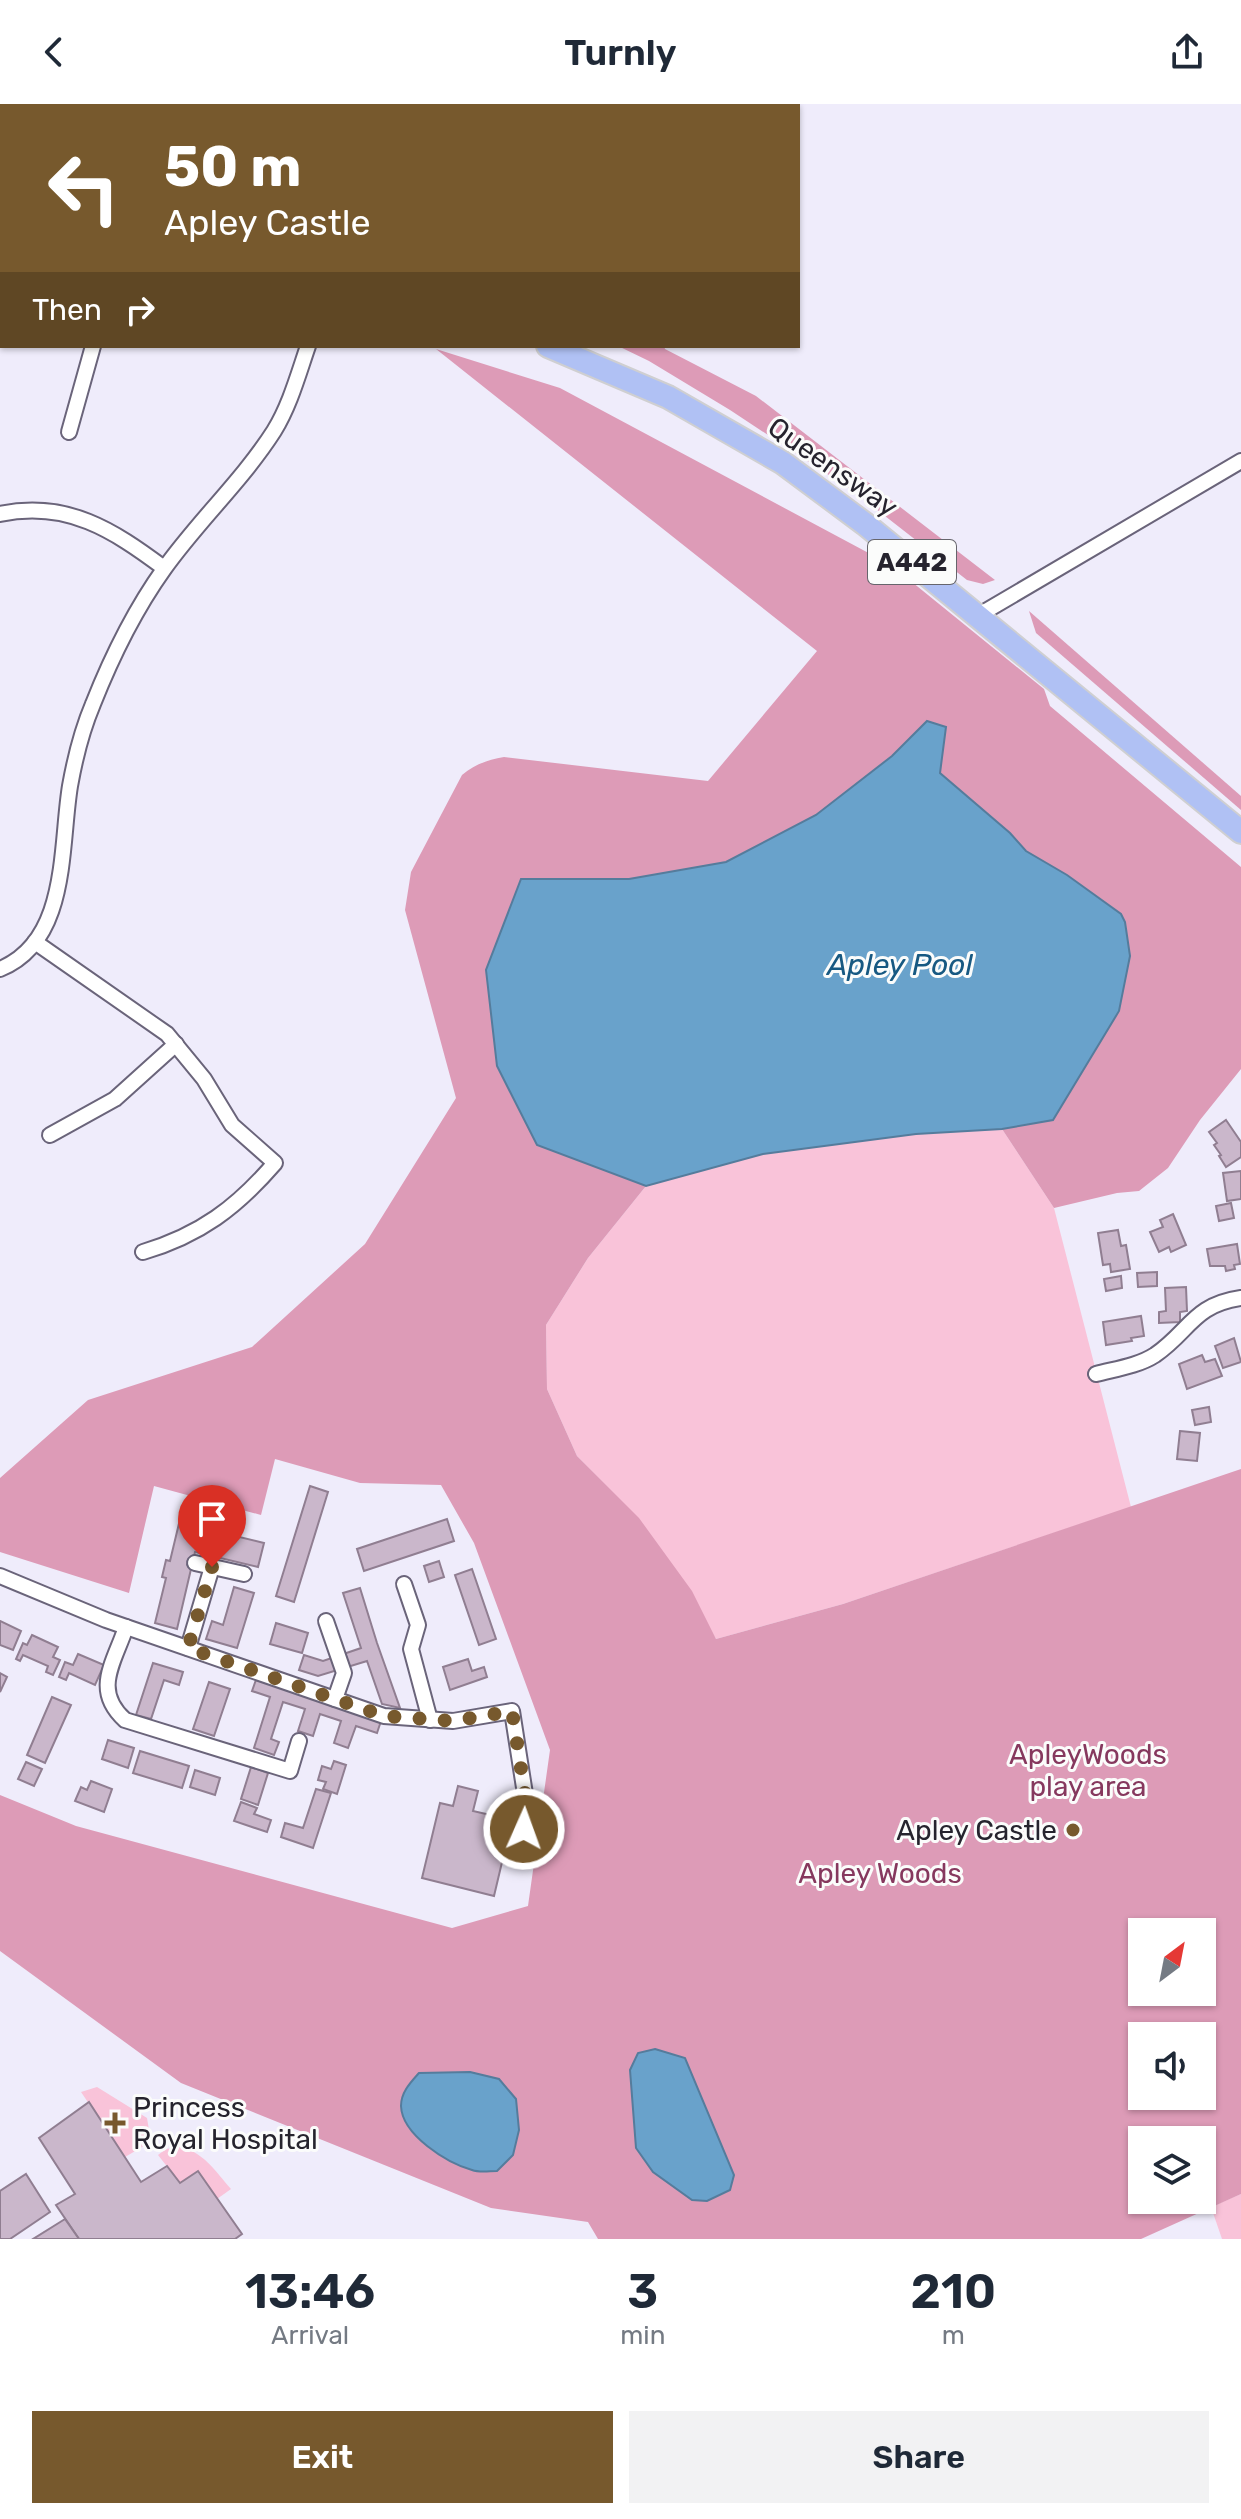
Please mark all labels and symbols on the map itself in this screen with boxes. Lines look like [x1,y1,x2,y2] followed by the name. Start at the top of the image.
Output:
[762,410,904,524] street label: Queensway
[868,540,956,584] road number: A442
[825,947,974,983] water label: Apley Pool
[178,1485,246,1567] pin
[1009,1738,1167,1803] park label: ApleyWoods play area
[482,1787,566,1871] position arrow
[896,1814,1057,1847] place label: Apley Castle
[1064,1821,1082,1839] marker: Apley Castle
[798,1857,962,1890] park label: Apley Woods
[1128,1918,1216,2006] north arrow
[133,2091,318,2156] place label: Princess Royal Hospital
[104,2112,126,2134] marker: Princess Royal Hospital

